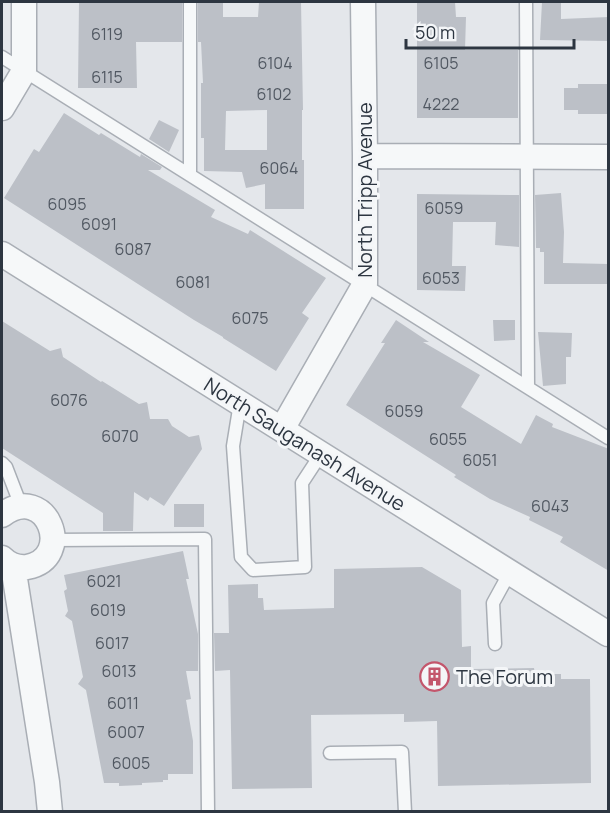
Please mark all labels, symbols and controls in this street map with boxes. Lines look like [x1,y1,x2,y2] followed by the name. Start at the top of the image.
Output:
[406,12,574,50] scale bar
[415,20,455,44] text: 50 m
[91,23,123,45] house number: 6119
[257,52,293,74] house number: 6104
[424,52,458,74] house number: 6105
[91,66,123,88] house number: 6115
[257,83,291,105] house number: 6102
[423,93,459,115] house number: 4222
[351,102,378,278] street label: North Tripp Avenue
[259,157,299,179] house number: 6064
[48,193,86,215] house number: 6095
[425,197,463,219] house number: 6059
[81,213,117,235] house number: 6091
[114,238,152,260] house number: 6087
[422,267,460,289] house number: 6053
[175,271,211,293] house number: 6081
[232,307,268,329] house number: 6075
[199,371,411,517] street label: North Sauganash Avenue
[50,389,88,411] house number: 6076
[385,400,423,422] house number: 6059
[101,425,139,447] house number: 6070
[429,428,467,450] house number: 6055
[462,449,498,471] house number: 6051
[531,495,569,517] house number: 6043
[86,570,122,592] house number: 6021
[90,599,126,621] house number: 6019
[95,632,129,654] house number: 6017
[102,660,136,682] house number: 6013
[419,660,451,692] building icon: The Forum
[456,663,553,690] place label: The Forum
[107,692,139,714] house number: 6011
[107,721,145,743] house number: 6007
[112,752,150,774] house number: 6005

